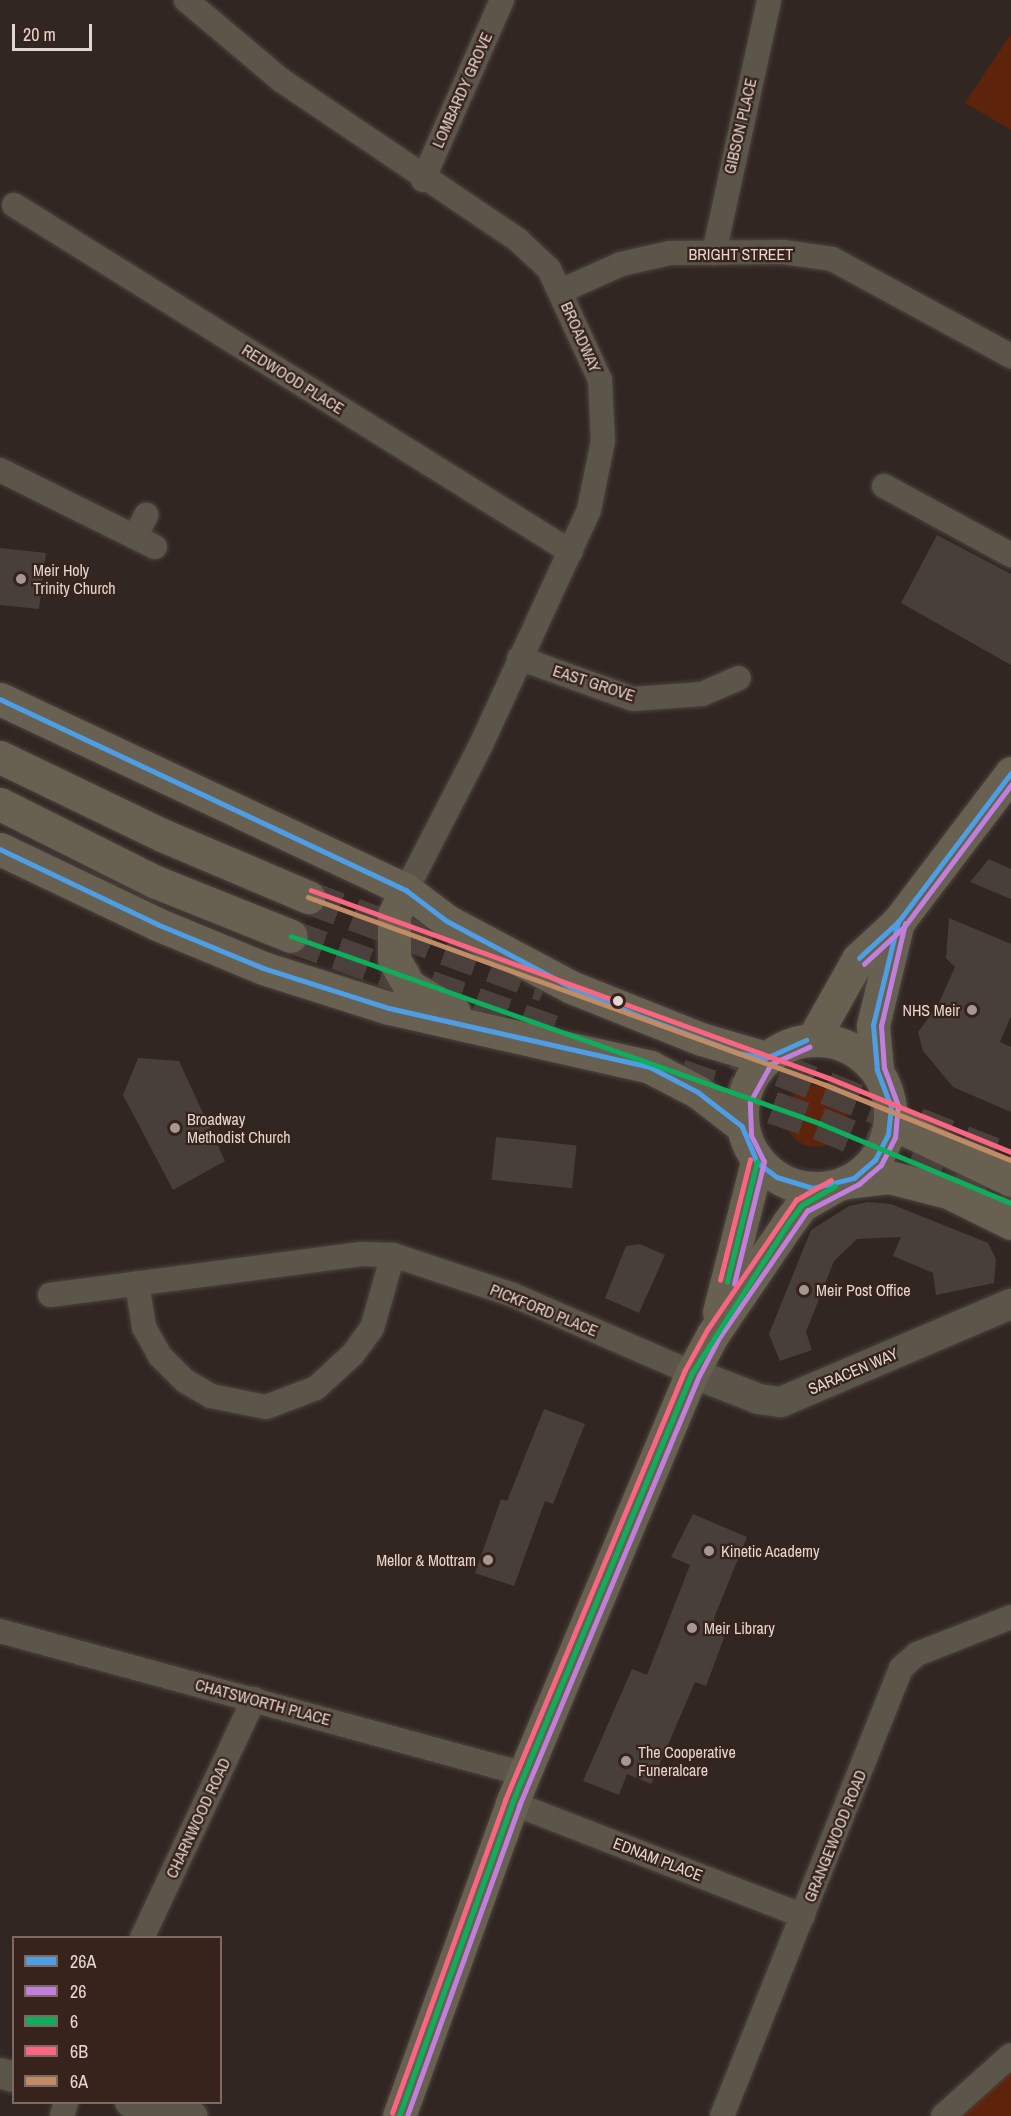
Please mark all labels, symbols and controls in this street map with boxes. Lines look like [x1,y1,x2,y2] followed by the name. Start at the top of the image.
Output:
[15,12,94,50] scale bar
[23,22,56,47] text: 20 m
[428,29,496,151] street label: LOMBARDY GROVE
[720,76,760,176] street label: GIBSON PLACE
[689,244,793,264] street label: BRIGHT STREET
[557,299,605,375] street label: BROADWAY
[238,340,348,418] street label: REDWOOD PLACE
[33,560,116,598] place label: Meir Holy Trinity Church
[14,572,28,586] marker: Meir Holy Trinity Church
[550,661,638,705] street label: EAST GROVE
[612,995,624,1007] unlabelled marker
[902,1000,960,1020] place label: NHS Meir
[965,1003,979,1017] marker: NHS Meir
[187,1109,291,1147] place label: Broadway Methodist Church
[168,1121,182,1135] marker: Broadway Methodist Church
[487,1280,601,1340] street label: PICKFORD PLACE
[816,1280,911,1300] place label: Meir Post Office
[797,1283,811,1297] marker: Meir Post Office
[805,1344,901,1398] street label: SARACEN WAY
[721,1541,820,1561] place label: Kinetic Academy
[702,1544,716,1558] marker: Kinetic Academy
[376,1550,476,1570] place label: Mellor & Mottram
[481,1553,495,1567] marker: Mellor & Mottram
[704,1618,775,1638] place label: Meir Library
[685,1621,699,1635] marker: Meir Library
[193,1675,333,1729] street label: CHATSWORTH PLACE
[638,1742,736,1780] place label: The Cooperative Funeralcare
[619,1754,633,1768] marker: The Cooperative Funeralcare
[162,1755,234,1881] street label: CHARNWOOD ROAD
[800,1767,870,1905] street label: GRANGEWOOD ROAD
[611,1833,705,1885] street label: EDNAM PLACE
[12,1936,222,2104] legend
[70,1949,96,1974] text: 26A
[70,1979,86,2004] text: 26
[70,2009,78,2034] text: 6
[70,2039,88,2064] text: 6B
[70,2069,88,2094] text: 6A

